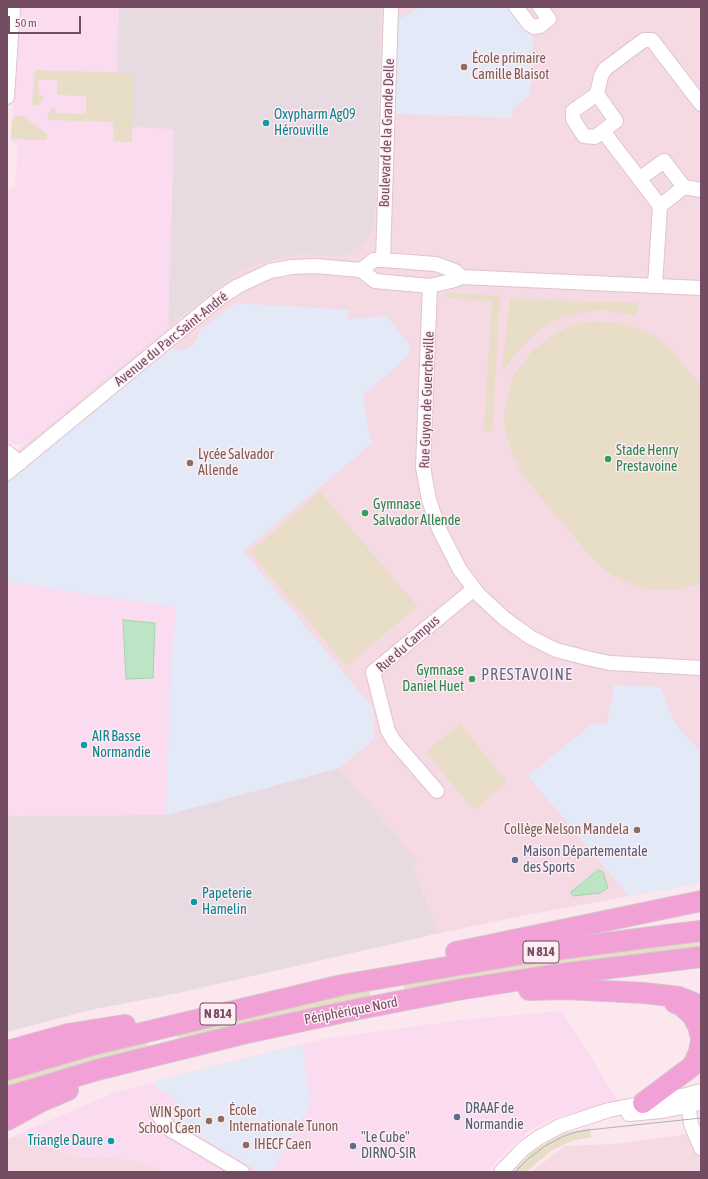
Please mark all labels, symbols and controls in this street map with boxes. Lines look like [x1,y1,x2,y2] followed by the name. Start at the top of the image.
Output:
[10,8,83,34] scale bar
[15,16,37,30] text: 50 m
[472,51,549,84] place label: École primaire Camille Blaisot
[376,58,398,208] street label: Boulevard de la Grande Delle
[459,62,469,72] marker: École primaire Camille Blaisot
[274,107,356,140] place label: Oxypharm Ag09 Hérouville
[261,118,271,128] marker: Oxypharm Ag09 Hérouville
[111,288,231,390] street label: Avenue du Parc Saint-André
[416,331,438,469] street label: Rue Guyon de Guercheville
[616,443,679,476] place label: Stade Henry Prestavoine
[198,447,274,480] place label: Lycée Salvador Allende
[603,454,613,464] marker: Stade Henry Prestavoine
[185,458,195,468] marker: Lycée Salvador Allende
[373,497,461,530] place label: Gymnase Salvador Allende
[360,508,370,518] marker: Gymnase Salvador Allende
[373,612,443,676] street label: Rue du Campus
[402,663,464,696] place label: Gymnase Daniel Huet
[481,665,573,685] district label: PRESTAVOINE
[467,674,477,684] marker: Gymnase Daniel Huet
[92,729,151,762] place label: AIR Basse Normandie
[79,740,89,750] marker: AIR Basse Normandie
[504,822,629,838] place label: Collège Nelson Mandela
[632,825,642,835] marker: Collège Nelson Mandela
[523,844,648,876] place label: Maison Départementale des Sports
[510,855,520,865] marker: Maison Départementale des Sports
[202,886,252,918] place label: Papeterie Hamelin
[189,897,199,907] marker: Papeterie Hamelin
[523,941,559,963] road number: N 814
[303,994,399,1028] street label: Périphérique Nord
[200,1003,236,1025] road number: N 814
[465,1101,524,1134] place label: DRAAF de Normandie
[229,1103,338,1136] place label: École Internationale Tunon
[138,1105,201,1138] place label: WIN Sport School Caen
[452,1112,462,1122] marker: DRAAF de Normandie
[216,1114,226,1124] marker: École Internationale Tunon
[204,1116,214,1126] marker: WIN Sport School Caen
[361,1130,416,1162] place label: "Le Cube" DIRNO-SIR
[28,1133,103,1149] place label: Triangle Daure
[106,1136,116,1146] marker: Triangle Daure
[254,1137,311,1153] place label: IHECF Caen
[241,1140,251,1150] marker: IHECF Caen
[348,1141,358,1151] marker: "Le Cube" DIRNO-SIR

